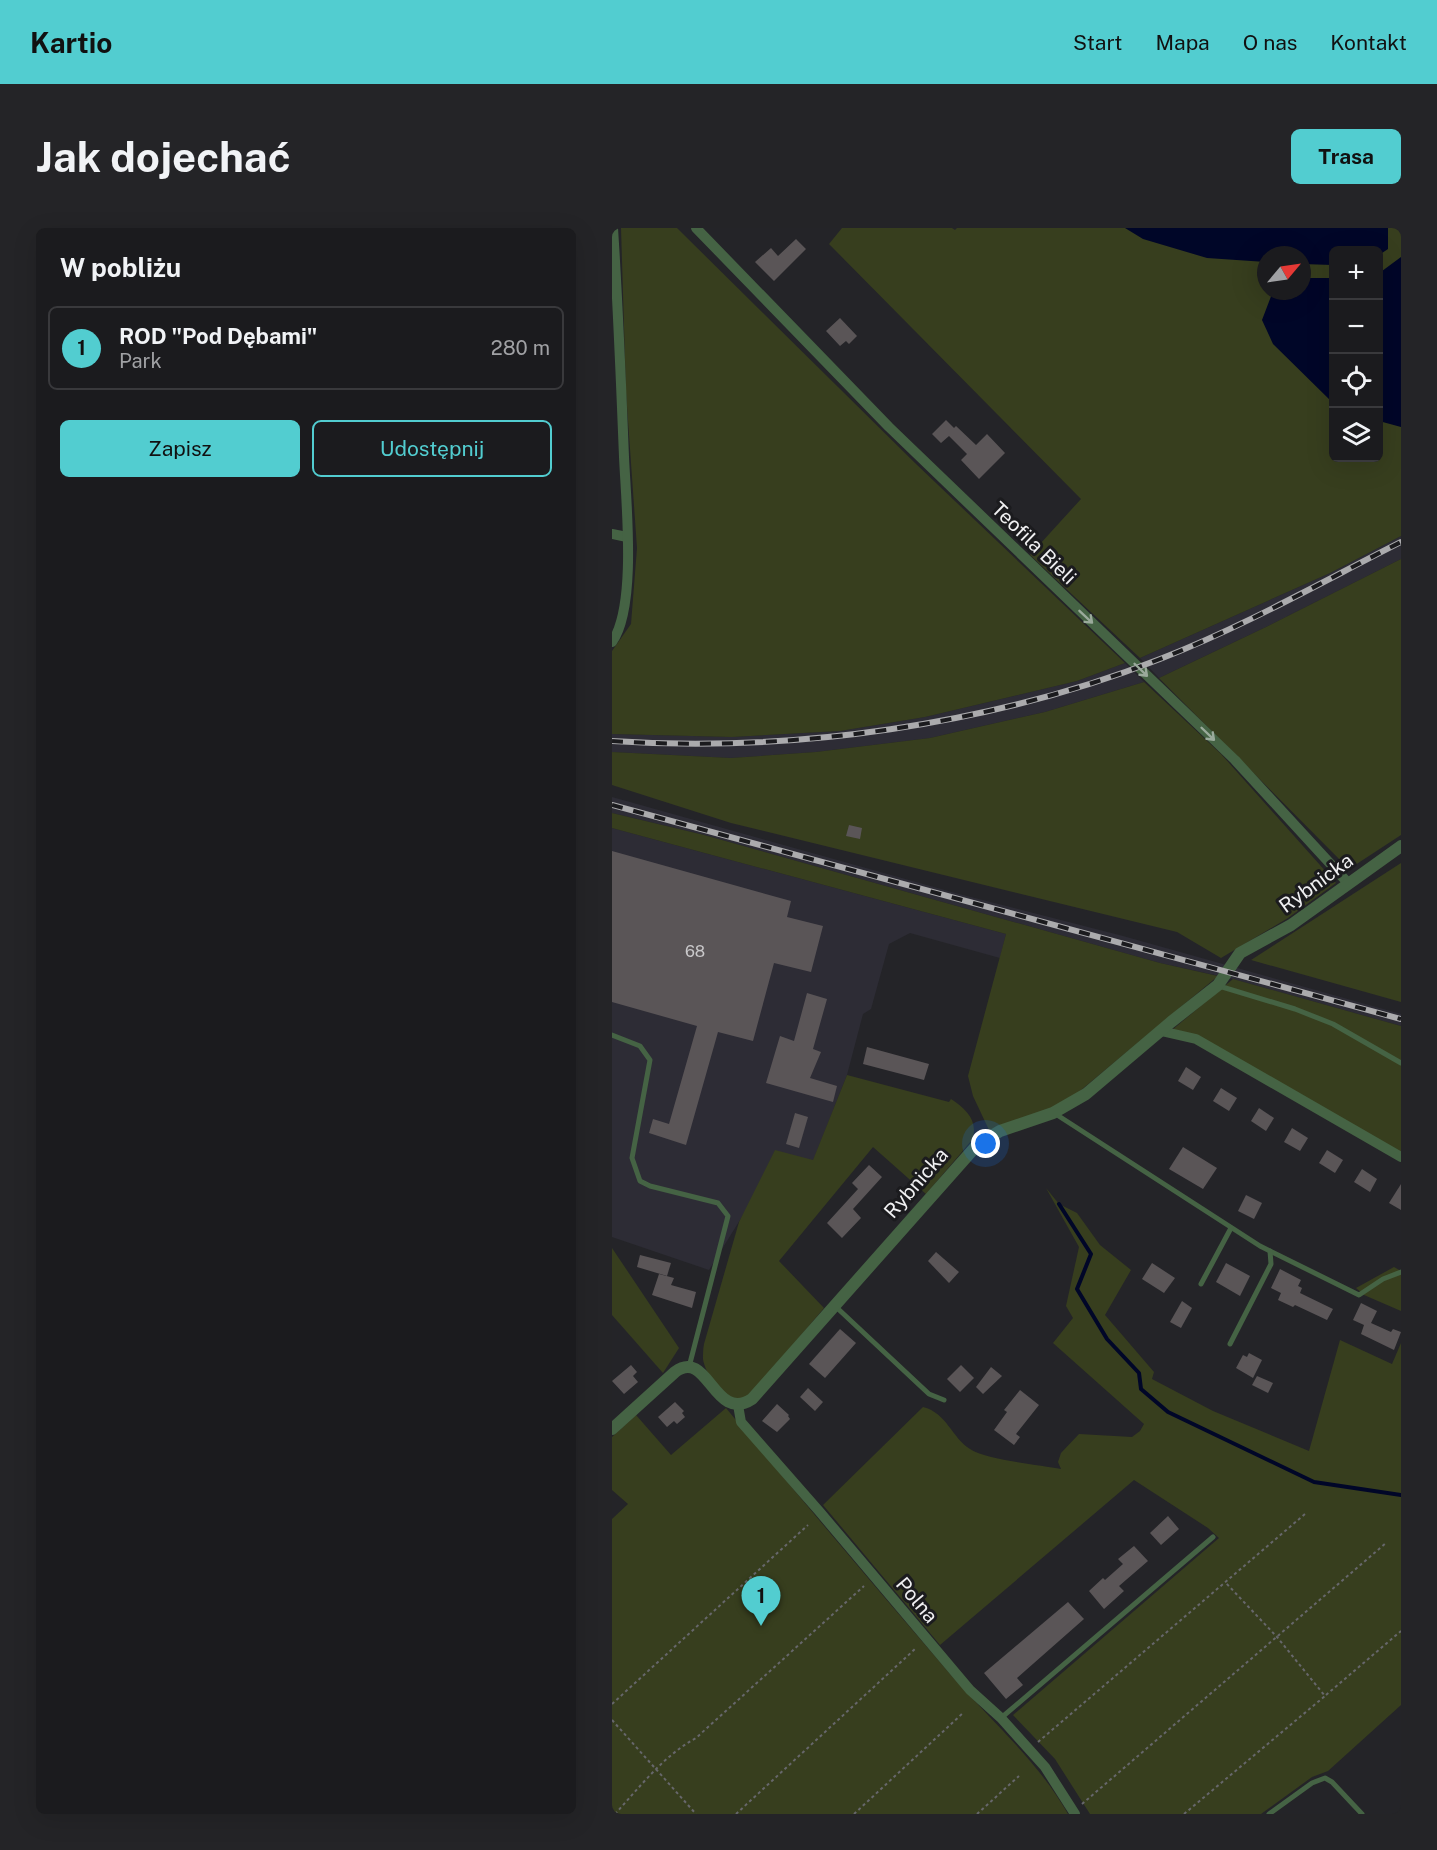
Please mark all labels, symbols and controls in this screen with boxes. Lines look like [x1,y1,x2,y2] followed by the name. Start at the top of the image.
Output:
[30,26,112,59] text: Kartio
[1073,30,1123,55] text: Start
[1156,30,1210,55] text: Mapa
[1243,30,1297,55] text: O nas
[1330,30,1407,55] text: Kontakt
[1291,129,1401,184] button: Trasa
[36,132,291,181] text: Jak dojechać
[1257,246,1311,300] north arrow
[1329,246,1383,462] map controls
[1329,246,1383,300] button: +
[60,252,181,283] text: W pobliżu
[1329,300,1383,354] button: −
[119,323,317,349] text: ROD "Pod Dębami"
[77,336,86,360] text: 1
[491,336,550,360] text: 280 m
[119,349,162,373] text: Park
[1329,354,1383,408] button: locate
[1329,408,1383,462] button: layers
[60,420,300,477] button: Zapisz
[312,420,552,477] button: Udostępnij
[987,497,1081,589] street label: Teofila Bieli
[1079,610,1094,625] one-way arrow
[1133,662,1148,677] one-way arrow
[1200,726,1215,741] one-way arrow
[1274,848,1358,918] street label: Rybnicka
[685,942,705,961] house number: 68
[971,1129,1000,1158] your location
[879,1143,953,1223] street label: Rybnicka
[891,1572,943,1628] street label: Polna
[742,1576,780,1626] pin: 1

